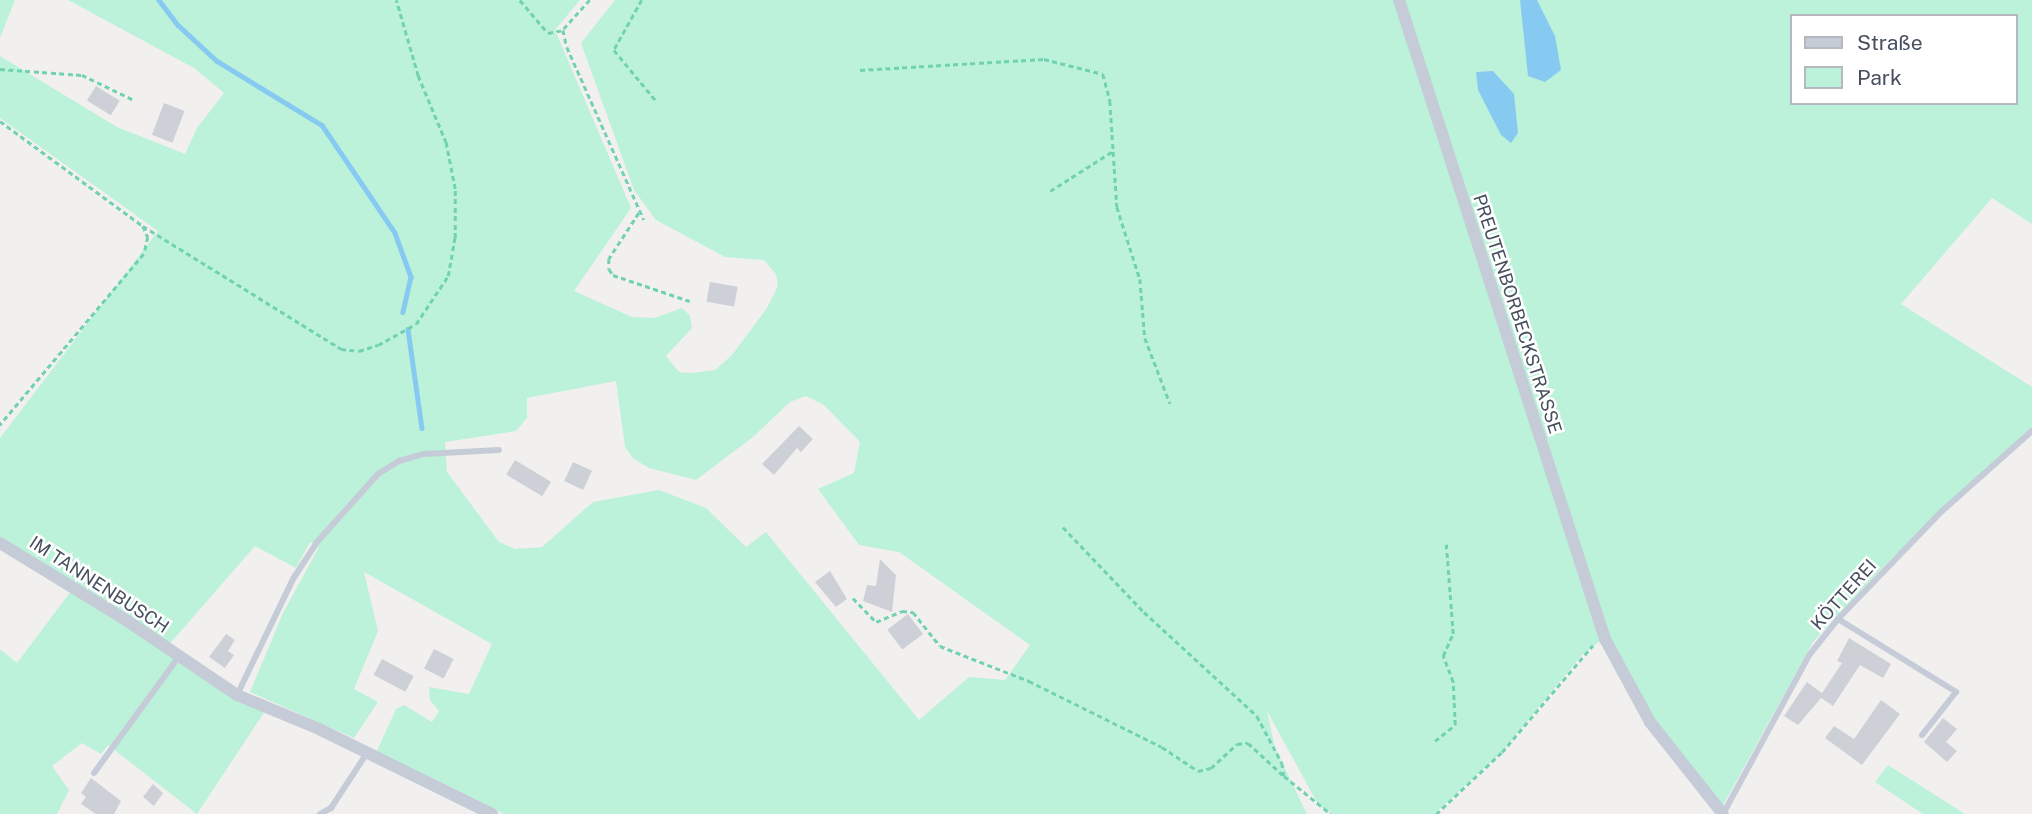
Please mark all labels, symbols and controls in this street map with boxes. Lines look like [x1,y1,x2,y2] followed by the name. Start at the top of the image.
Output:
[1790,14,2018,105] legend
[1857,30,1923,55] text: Straße
[1857,65,1902,90] text: Park
[1468,192,1566,436] street label: PREUTENBORBECKSTRASSE
[25,532,173,638] street label: IM TANNENBUSCH
[1807,555,1881,635] street label: KÖTTEREI

